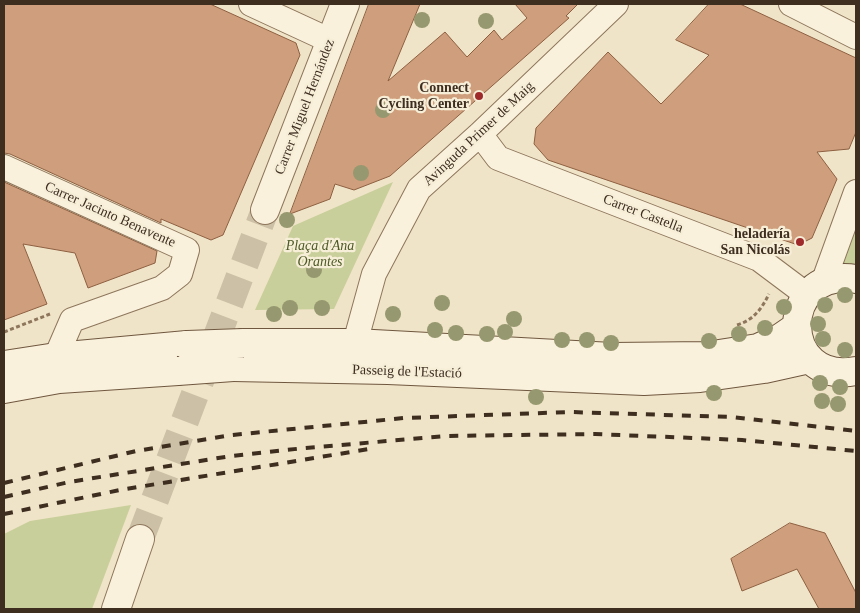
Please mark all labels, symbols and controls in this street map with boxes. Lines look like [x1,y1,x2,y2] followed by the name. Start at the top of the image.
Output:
[271,37,339,177] street label: Carrer Miguel Hernández
[420,78,538,190] street label: Avinguda Primer de Maig
[378,80,469,112] place label: Connect Cycling Center
[473,90,485,102] marker: Connect Cycling Center
[42,179,178,251] street label: Carrer Jacinto Benavente
[601,191,685,237] street label: Carrer Castella
[720,226,790,258] place label: heladería San Nicolás
[794,236,806,248] marker: heladería San Nicolás
[286,238,354,270] park label: Plaça d'Ana Orantes
[352,362,462,382] street label: Passeig de l'Estació

